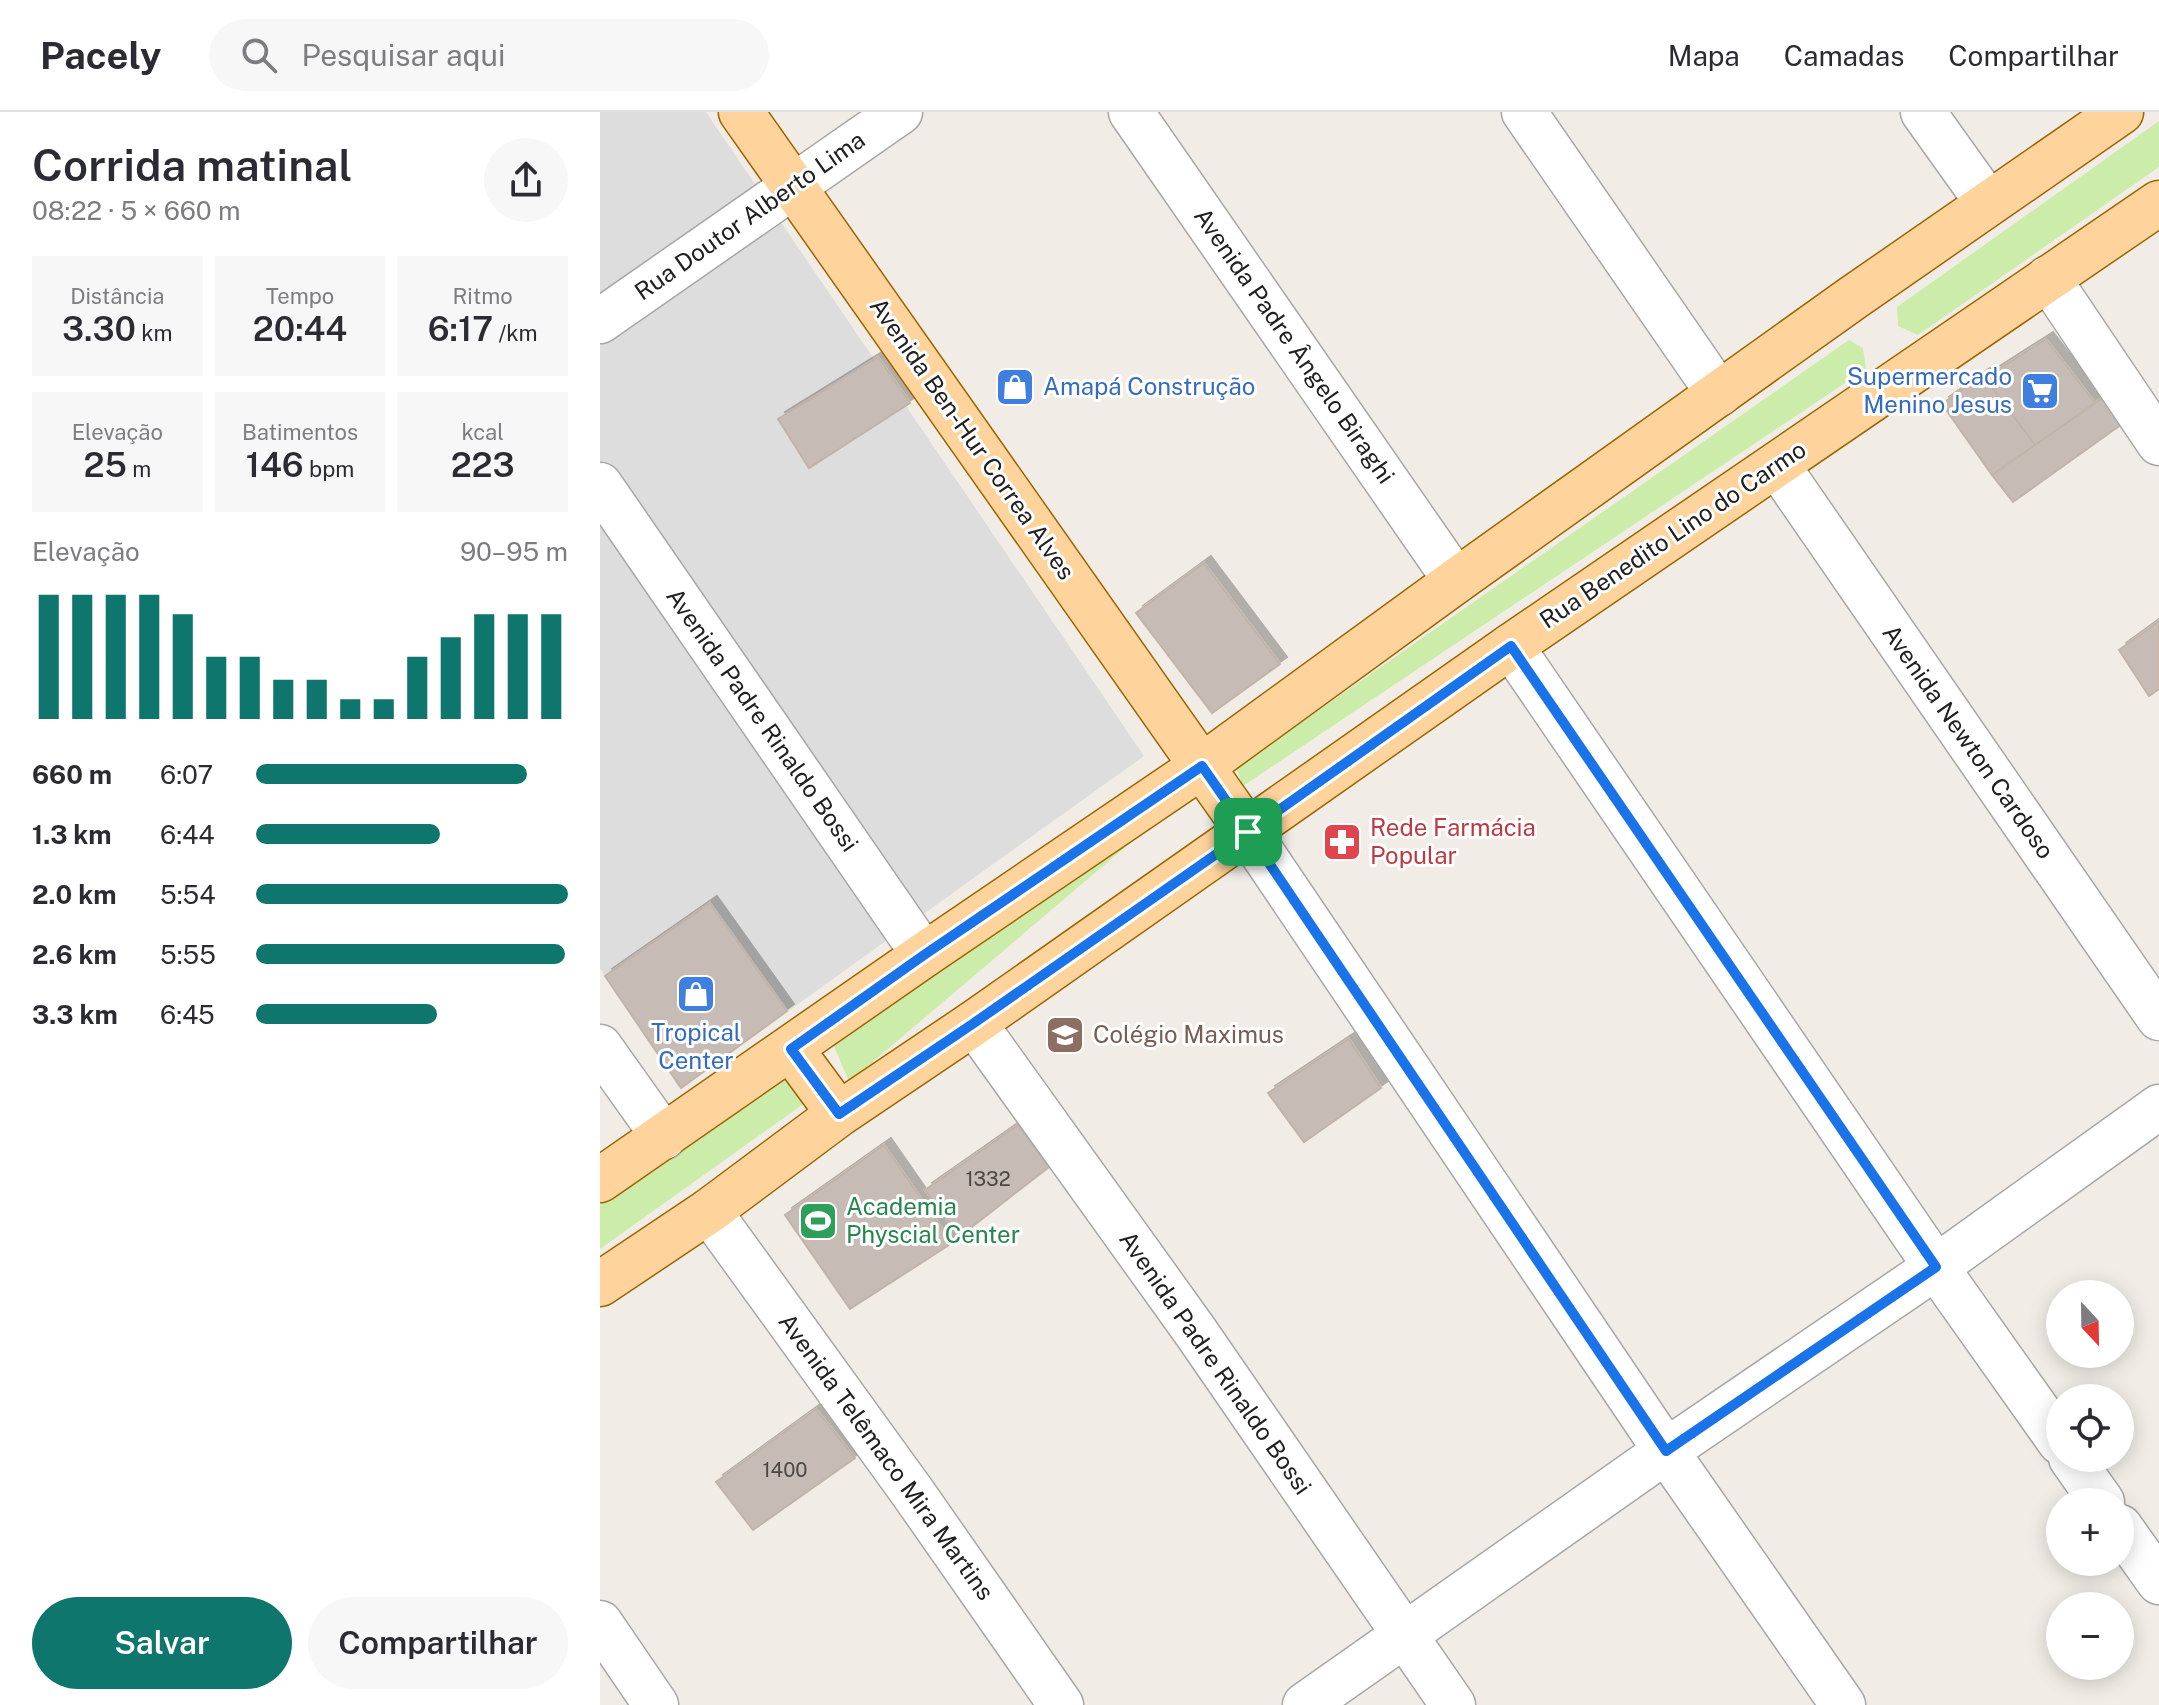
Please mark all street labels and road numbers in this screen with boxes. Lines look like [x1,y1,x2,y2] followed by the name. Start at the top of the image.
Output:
[629,125,870,305] street label: Rua Doutor Alberto Lima
[1189,202,1401,488] street label: Avenida Padre Ângelo Biraghi
[865,292,1081,585] street label: Avenida Ben-Hur Correa Alves
[1534,435,1811,634] street label: Rua Benedito Lino do Carmo
[661,582,865,856] street label: Avenida Padre Rinaldo Bossi
[1877,619,2060,864] street label: Avenida Newton Cardoso
[1114,1225,1318,1499] street label: Avenida Padre Rinaldo Bossi
[773,1308,1000,1605] street label: Avenida Telêmaco Mira Martins

